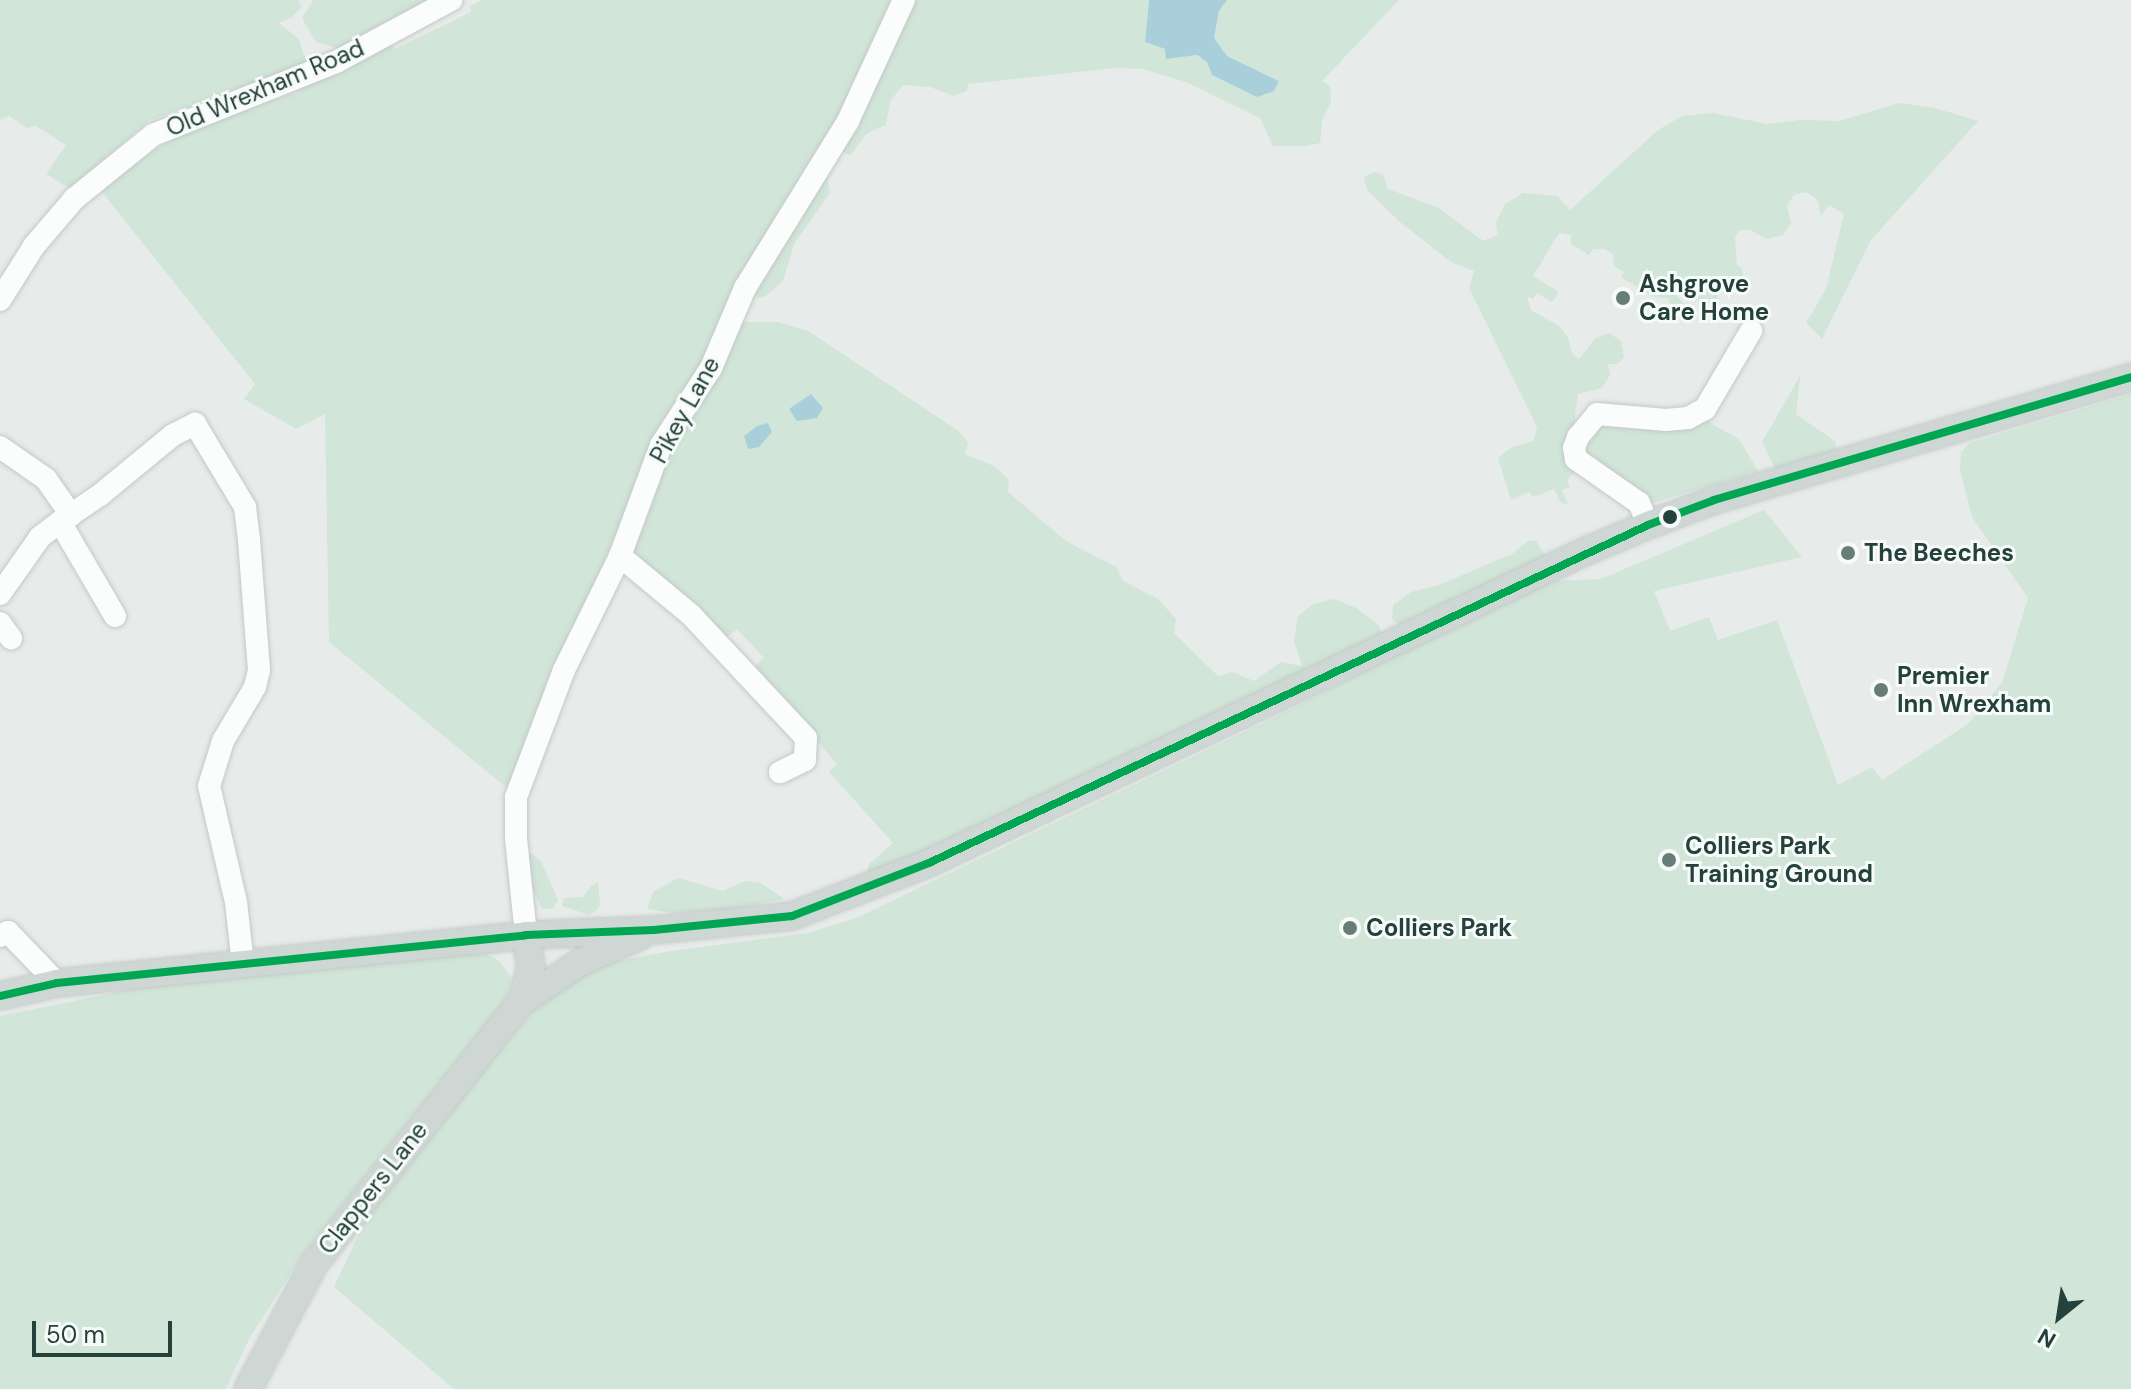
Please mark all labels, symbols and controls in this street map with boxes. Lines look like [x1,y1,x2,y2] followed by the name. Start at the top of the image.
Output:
[162,33,368,143] street label: Old Wrexham Road
[1639,270,1769,326] place label: Ashgrove Care Home
[1614,289,1632,307] marker: Ashgrove Care Home
[644,352,726,468] street label: Pikey Lane
[1662,509,1678,525] unlabelled marker
[1864,539,2014,567] place label: The Beeches
[1839,544,1857,562] marker: The Beeches
[1897,662,2051,718] place label: Premier Inn Wrexham
[1872,681,1890,699] marker: Premier Inn Wrexham
[1685,832,1873,888] place label: Colliers Park Training Ground
[1660,851,1678,869] marker: Colliers Park Training Ground
[1366,914,1512,942] place label: Colliers Park
[1341,919,1359,937] marker: Colliers Park
[312,1116,434,1260] street label: Clappers Lane
[2019,1277,2099,1357] north arrow
[36,1305,176,1355] scale bar
[46,1319,105,1350] text: 50 m
[2033,1322,2061,1355] text: N

